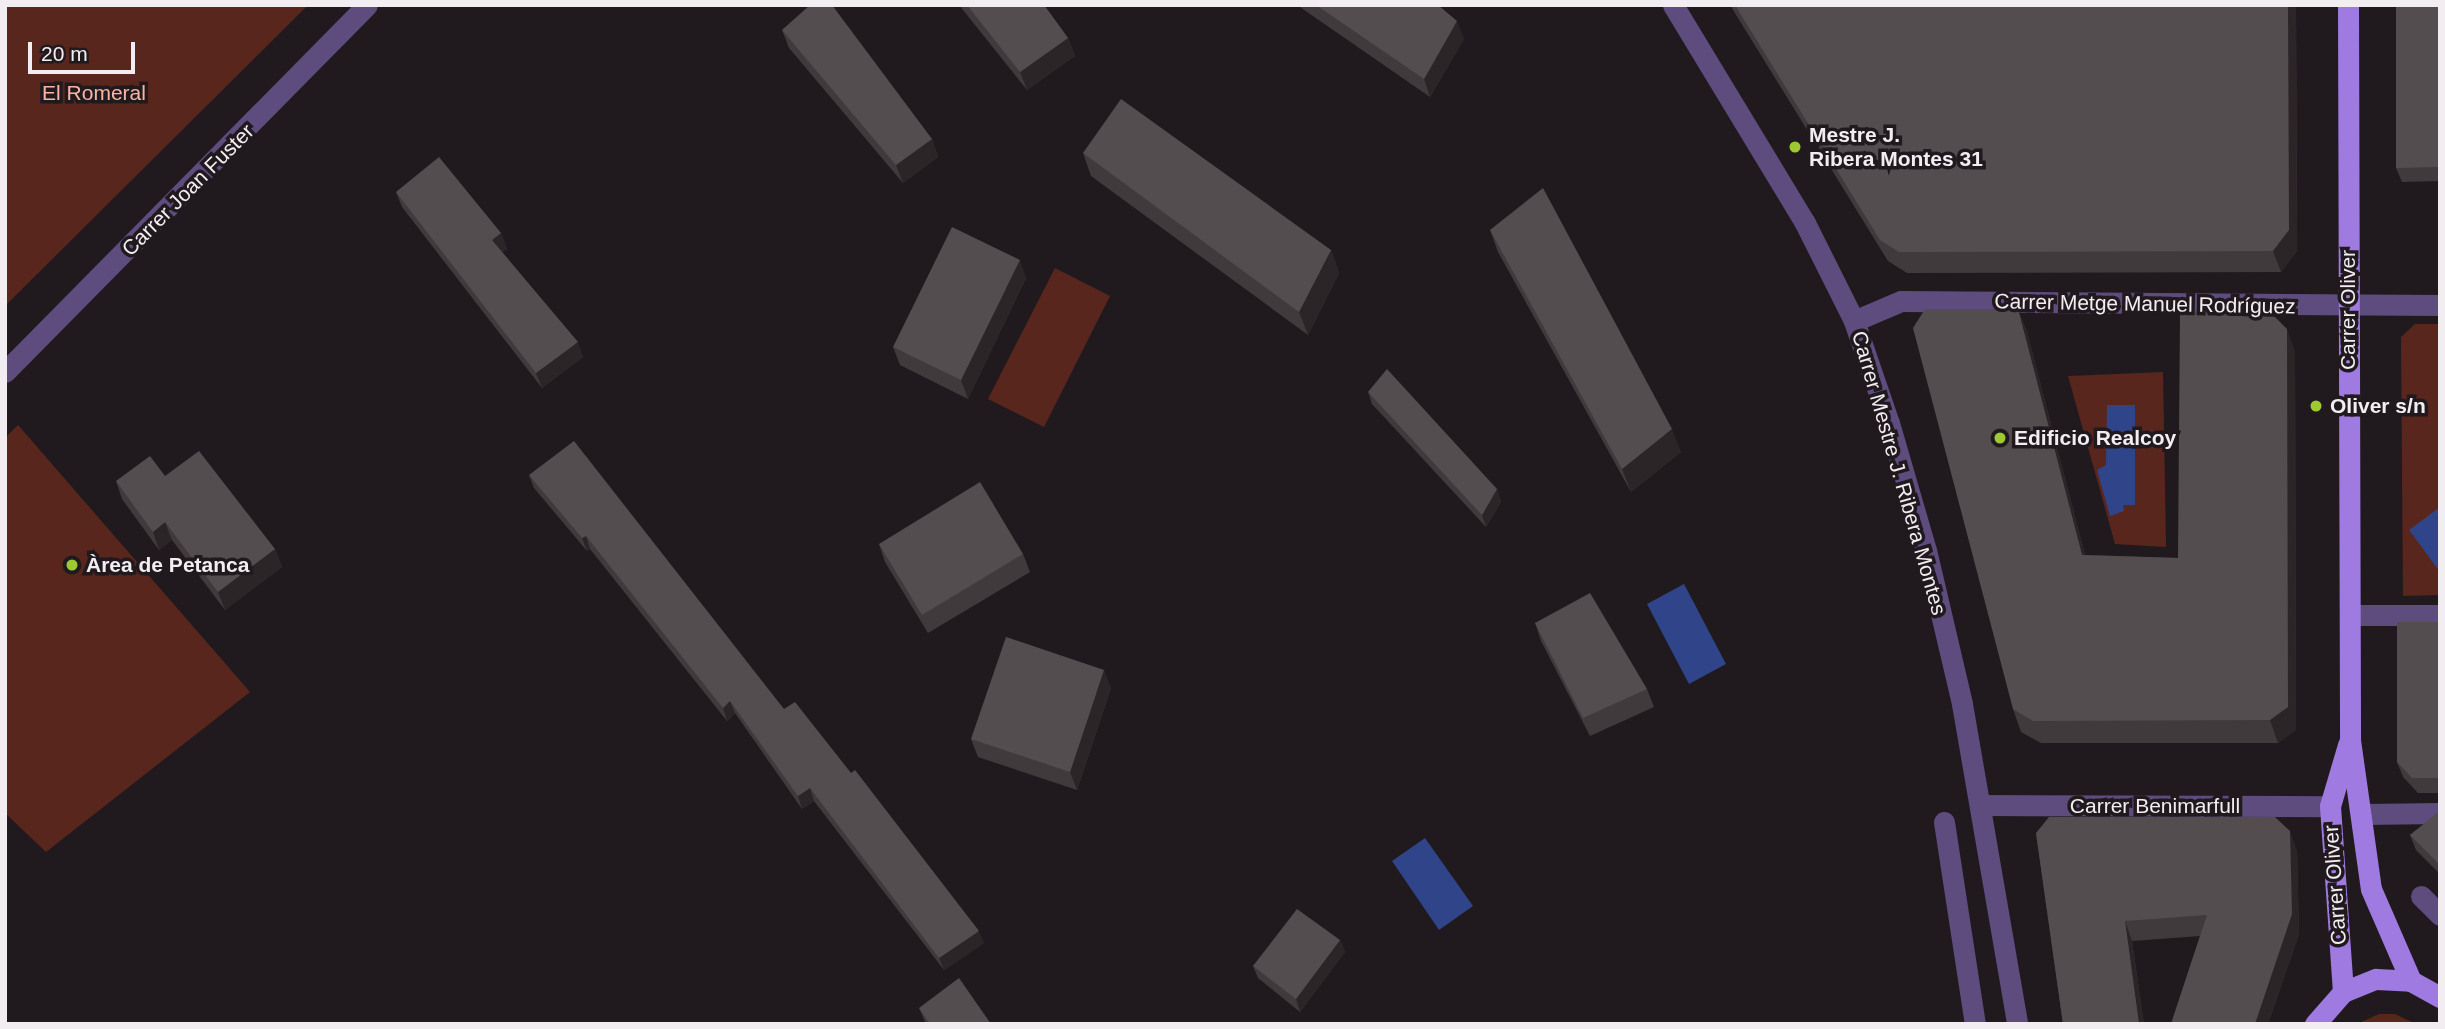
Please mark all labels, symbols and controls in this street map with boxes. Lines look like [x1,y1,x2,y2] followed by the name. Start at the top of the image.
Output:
[32,28,138,72] scale bar
[41,42,88,65] text: 20 m
[42,80,146,106] park label: El Romeral
[117,119,259,261] street label: Carrer Joan Fuster
[1809,122,1983,172] place label: Mestre J. Ribera Montes 31
[1787,139,1803,155] marker: Mestre J. Ribera Montes 31
[2335,250,2361,370] street label: Carrer Oliver
[1994,289,2296,319] street label: Carrer Metge Manuel Rodríguez
[1846,328,1952,618] street label: Carrer Mestre J. Ribera Montes
[2330,393,2426,419] place label: Oliver s/n
[2308,398,2324,414] marker: Oliver s/n
[2014,425,2176,451] place label: Edificio Realcoy
[1992,430,2008,446] marker: Edificio Realcoy
[86,552,249,578] place label: Àrea de Petanca
[64,557,80,573] marker: Àrea de Petanca
[2070,793,2240,819] street label: Carrer Benimarfull
[2318,824,2352,946] street label: Carrer Oliver

